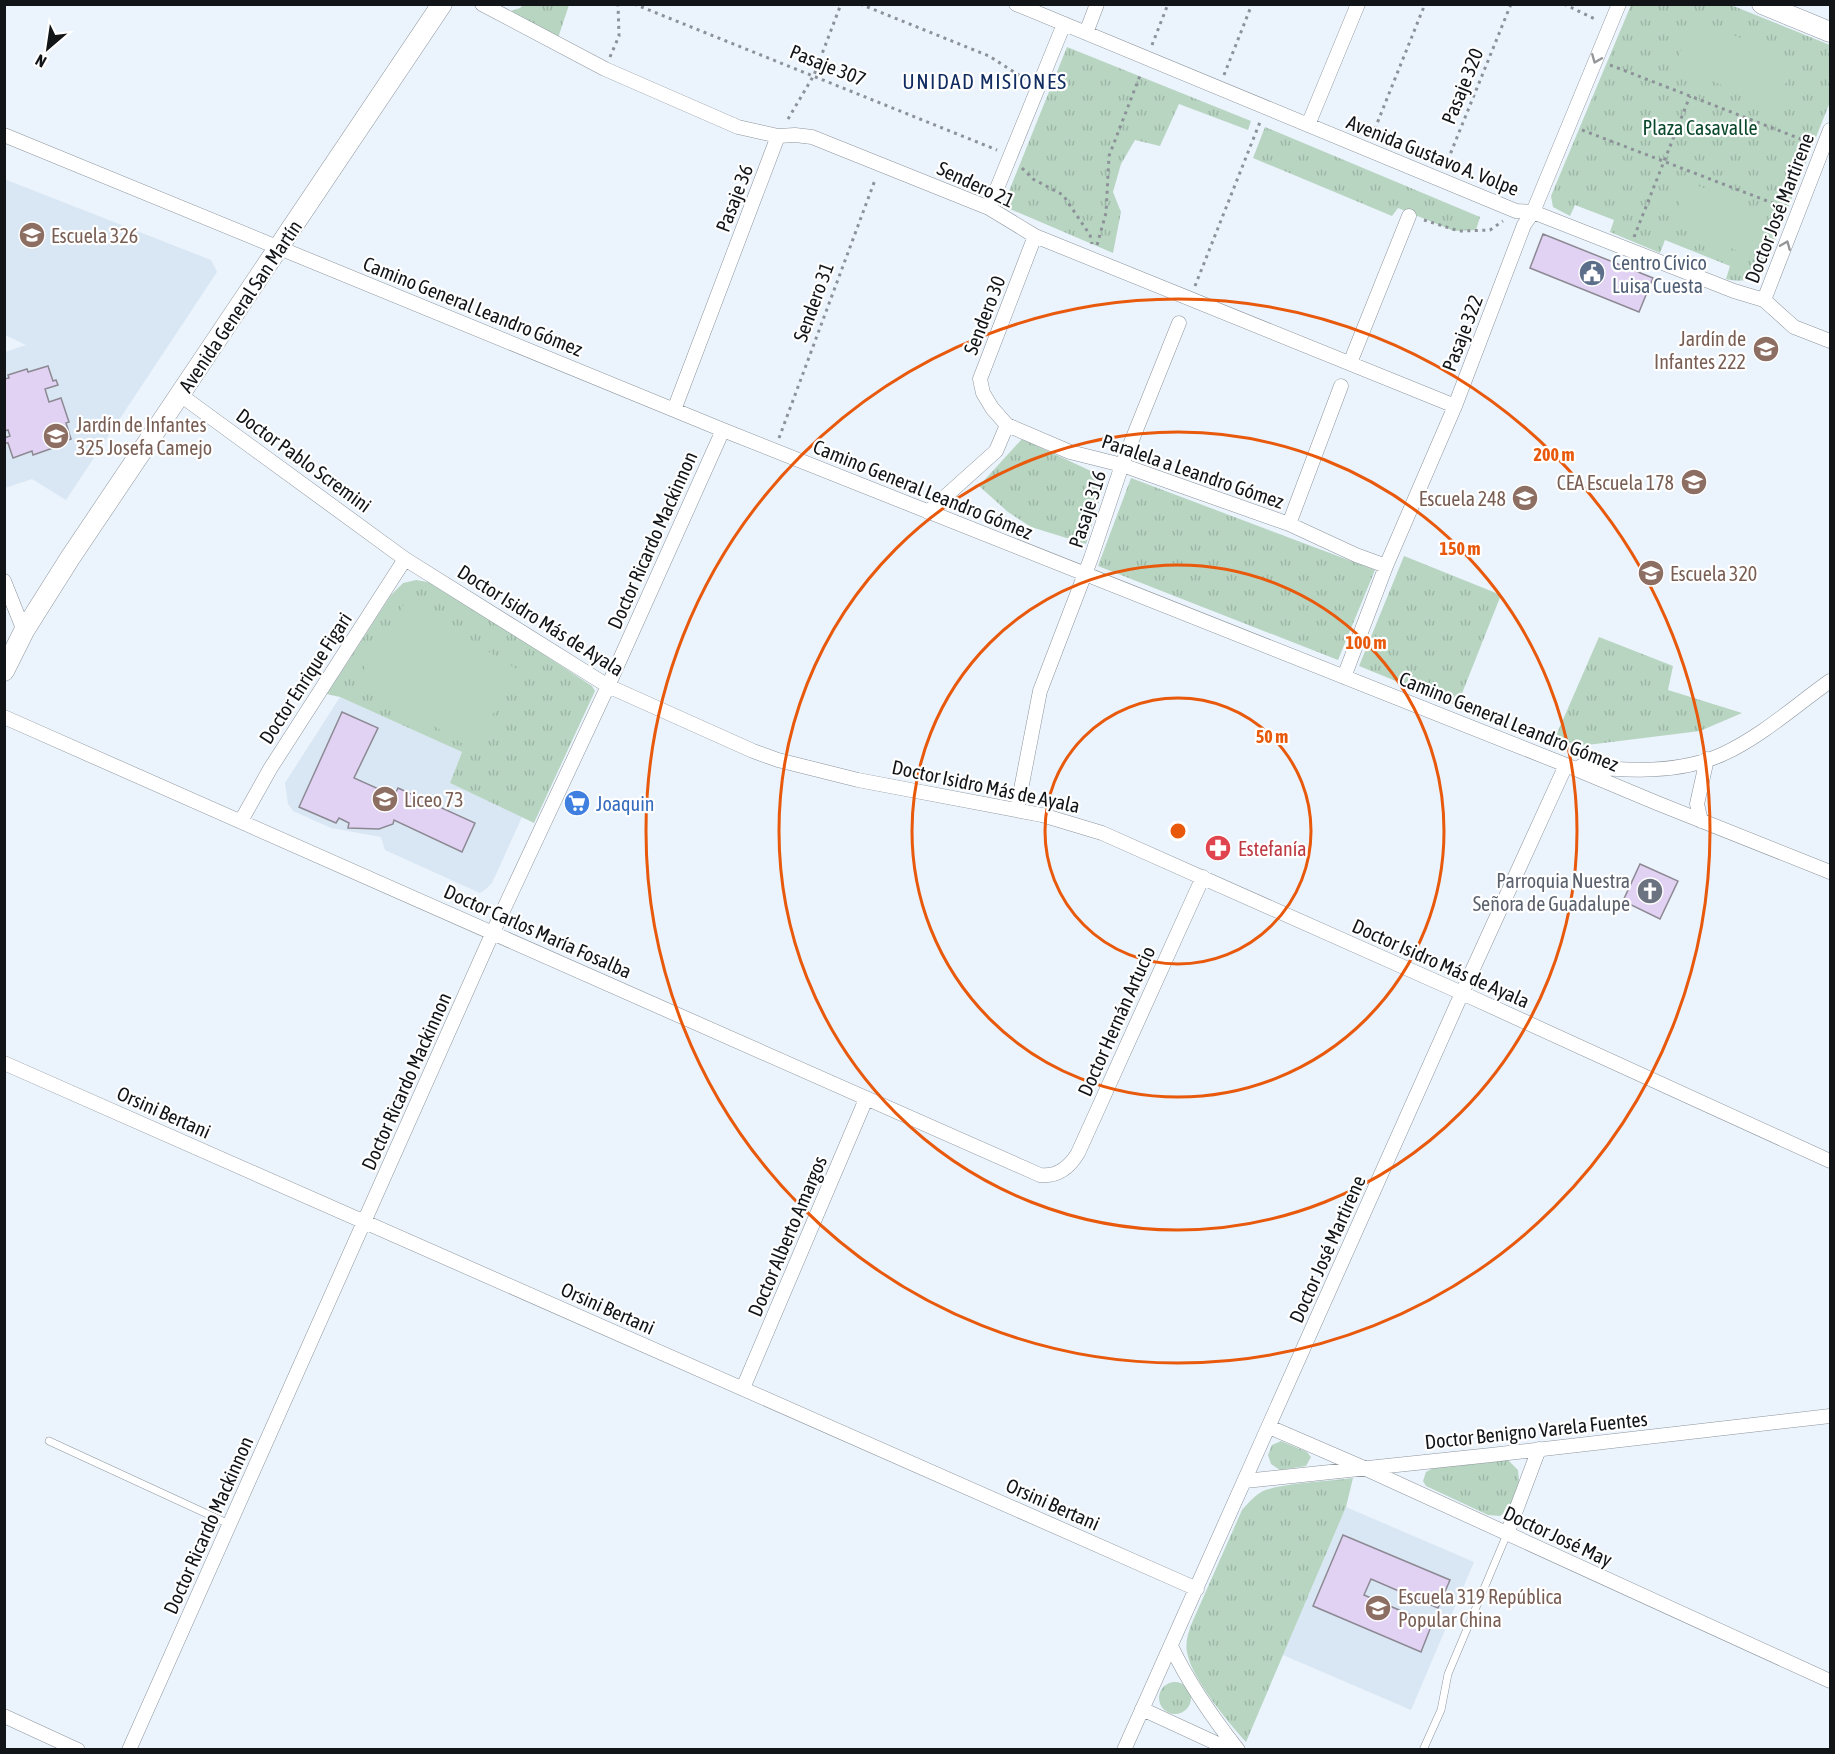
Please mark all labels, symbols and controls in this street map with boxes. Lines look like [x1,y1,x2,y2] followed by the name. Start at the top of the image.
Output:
[18,18,78,78] north arrow
[787,39,869,91] street label: Pasaje 307
[1436,45,1488,127] street label: Pasaje 320
[32,51,49,71] text: N
[1591,52,1603,63] one-way arrow
[902,69,1068,93] district label: UNIDAD MISIONES
[1343,110,1523,200] street label: Avenida Gustavo A. Volpe
[1642,116,1758,139] park label: Plaza Casavalle
[1740,130,1818,286] street label: Doctor José Martirene
[934,156,1018,212] street label: Sendero 21
[711,161,757,235] street label: Pasaje 36
[174,216,306,396] street label: Avenida General San Martín
[17,220,47,250] school or university icon: Escuela 326
[51,224,138,247] place label: Escuela 326
[1779,241,1791,252] one-way arrow
[360,251,586,361] street label: Camino General Leandro Gómez
[1612,251,1707,297] place label: Centro Cívico Luisa Cuesta
[1577,258,1607,288] public building icon: Centro Cívico Luisa Cuesta
[788,259,838,345] street label: Sendero 31
[958,272,1010,358] street label: Sendero 30
[1437,292,1487,374] street label: Pasaje 322
[1654,327,1746,373] place label: Jardín de Infantes 222
[1751,334,1781,364] school or university icon: Jardín de Infantes 222
[232,403,376,517] street label: Doctor Pablo Scremini
[76,413,212,459] place label: Jardín de Infantes 325 Josefa Camejo
[41,421,71,451] school or university icon: Jardín de Infantes 325 Josefa Camejo
[1099,429,1287,513] street label: Paralela a Leandro Gómez
[810,434,1036,544] street label: Camino General Leandro Gómez
[1534,444,1574,465] text: 200 m
[602,448,702,632] street label: Doctor Ricardo Mackinnon
[1679,467,1709,497] school or university icon: CEA Escuela 178
[1064,468,1110,550] street label: Pasaje 316
[1557,471,1674,494] place label: CEA Escuela 178
[1510,483,1540,513] school or university icon: Escuela 248
[1419,487,1506,510] place label: Escuela 248
[1440,538,1480,559] text: 150 m
[1636,558,1666,588] school or university icon: Escuela 320
[454,560,628,680] street label: Doctor Isidro Más de Ayala
[1670,562,1757,585] place label: Escuela 320
[254,608,356,748] street label: Doctor Enrique Figari
[1346,632,1386,653] text: 100 m
[1396,666,1622,776] street label: Camino General Leandro Gómez
[1256,726,1288,747] text: 50 m
[890,755,1082,817] street label: Doctor Isidro Más de Ayala
[370,784,400,814] school or university icon: Liceo 73
[404,788,464,811] place label: Liceo 73
[562,788,592,818] supermarket icon: Joaquin
[596,792,655,815] place label: Joaquin
[1168,821,1188,841] centre of rings
[1203,833,1233,863] pharmacy icon: Estefanía
[1238,837,1307,860] place label: Estefanía
[1473,869,1630,915] place label: Parroquia Nuestra Señora de Guadalupe
[1635,876,1665,906] church icon: Parroquia Nuestra Señora de Guadalupe
[441,879,635,983] street label: Doctor Carlos María Fosalba
[1349,914,1533,1012] street label: Doctor Isidro Más de Ayala
[1073,942,1159,1100] street label: Doctor Hernán Artucio
[356,989,456,1173] street label: Doctor Ricardo Mackinnon
[114,1081,214,1143] street label: Orsini Bertani
[743,1152,831,1320] street label: Doctor Alberto Amargos
[1284,1172,1370,1326] street label: Doctor José Martirene
[558,1277,658,1339] street label: Orsini Bertani
[1424,1407,1648,1453] street label: Doctor Benigno Varela Fuentes
[158,1433,258,1617] street label: Doctor Ricardo Mackinnon
[1003,1473,1103,1535] street label: Orsini Bertani
[1500,1501,1616,1571] street label: Doctor José May
[1398,1585,1562,1631] place label: Escuela 319 República Popular China
[1363,1593,1393,1623] school or university icon: Escuela 319 República Popular China

